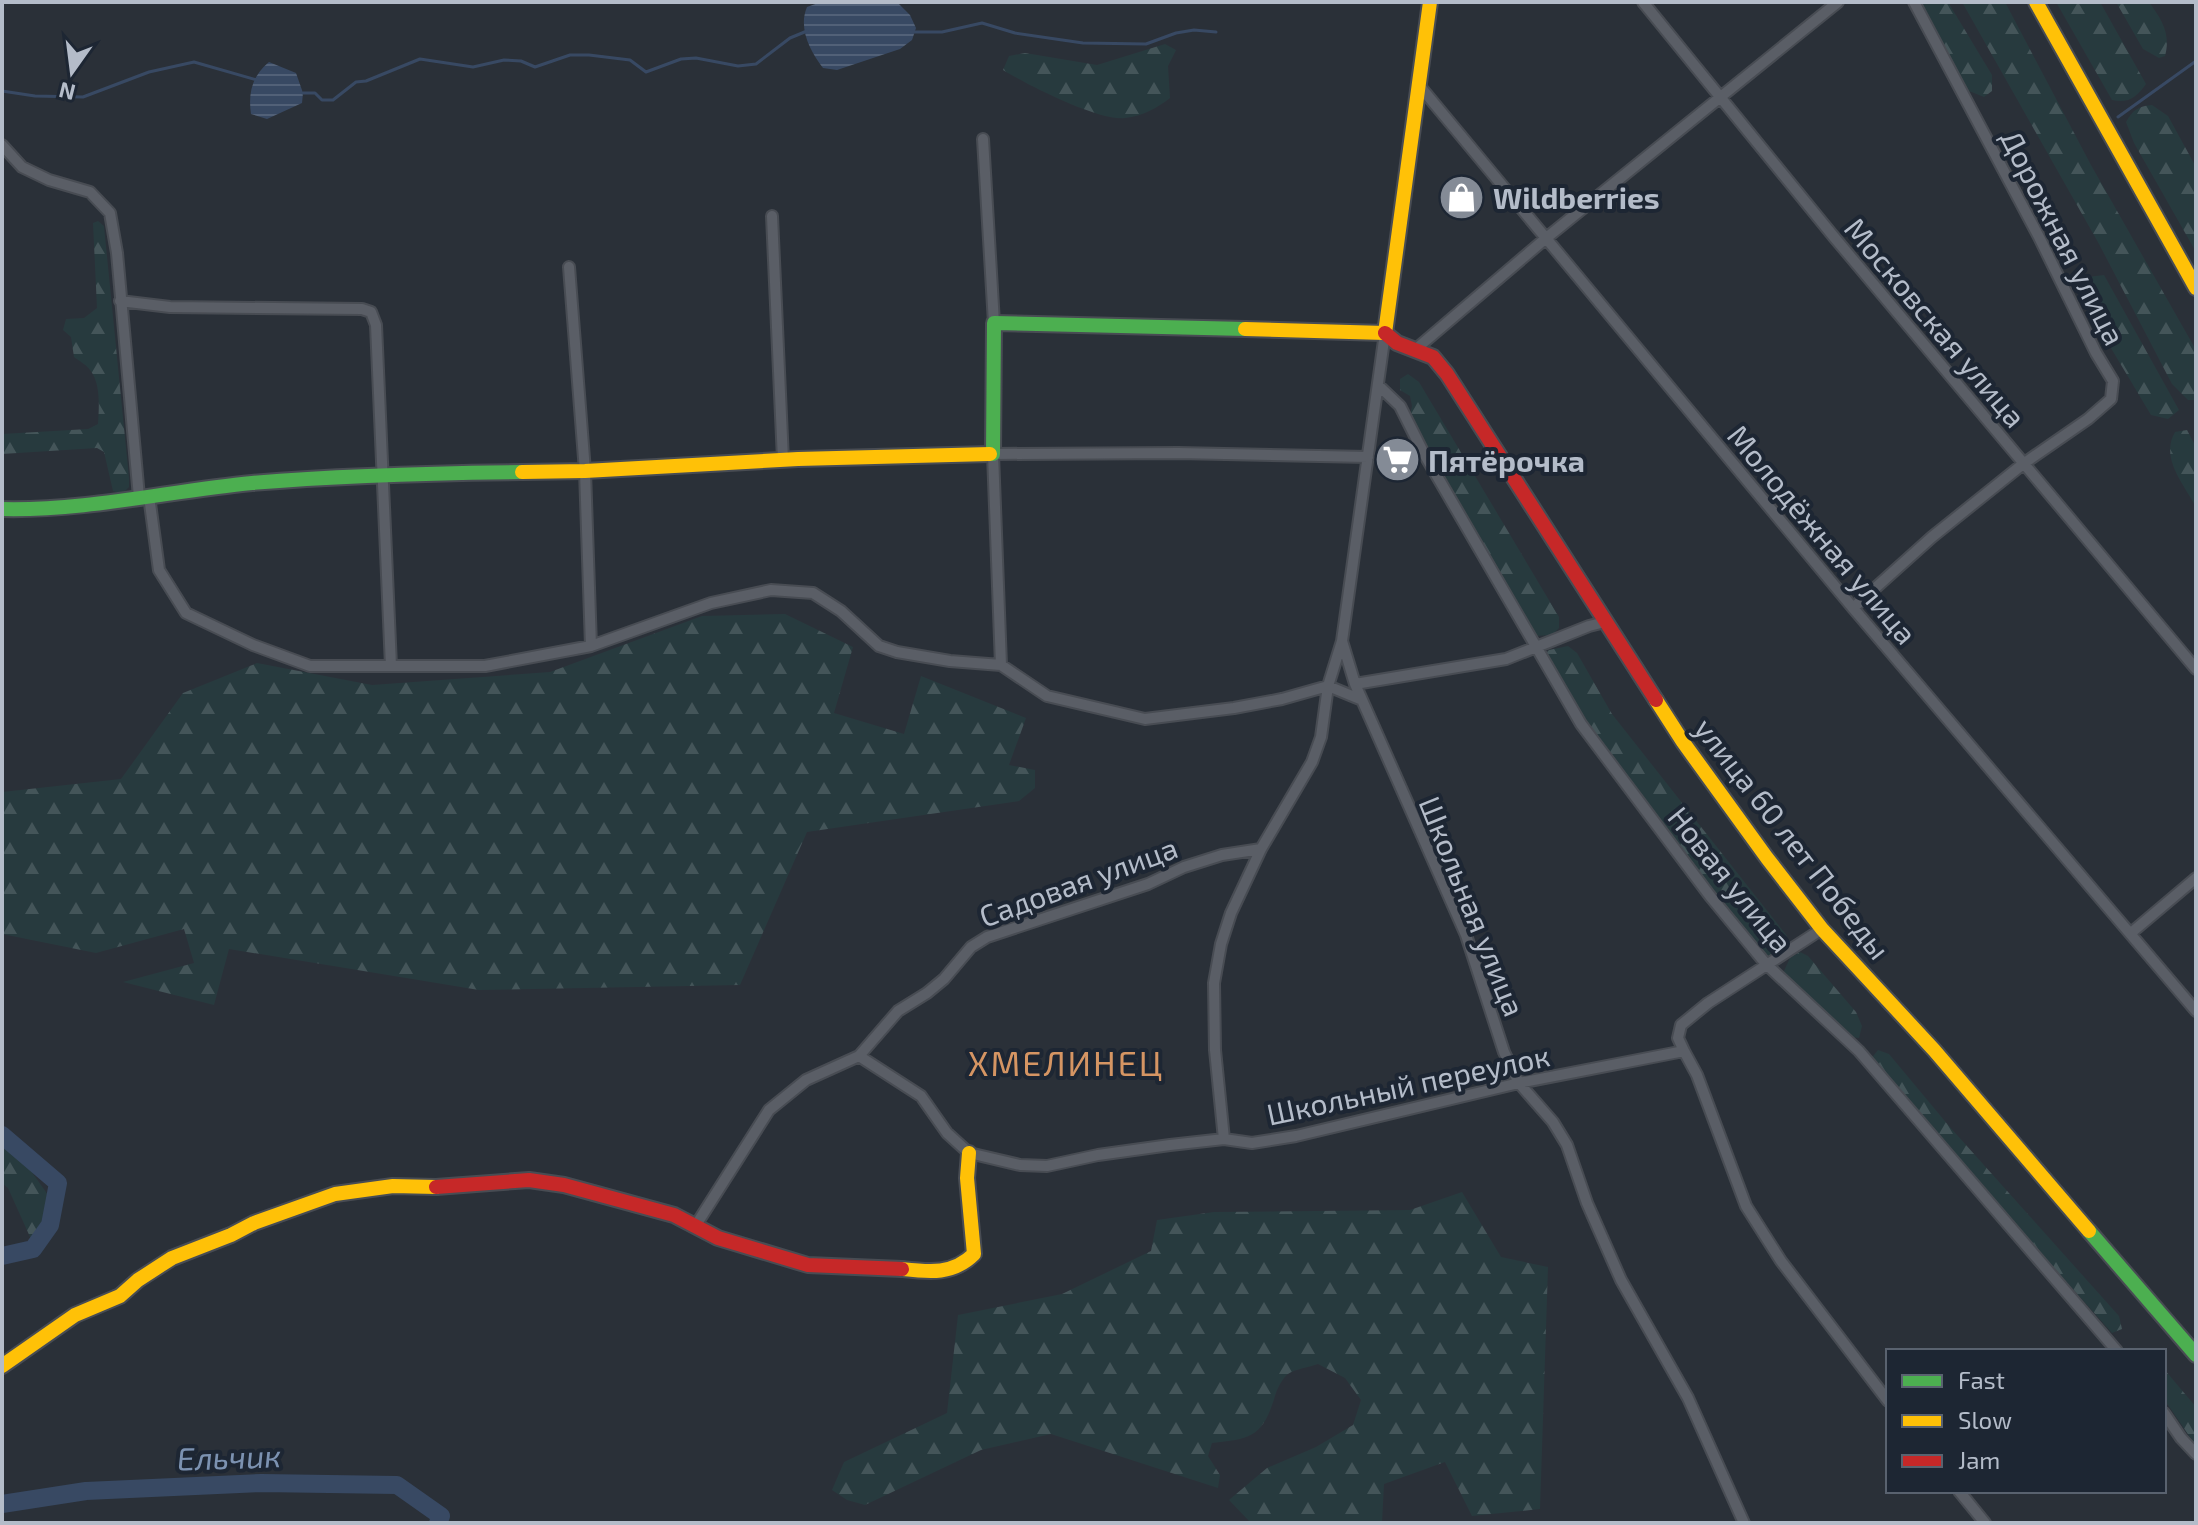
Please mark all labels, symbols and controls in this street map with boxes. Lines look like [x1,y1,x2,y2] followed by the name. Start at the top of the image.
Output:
[32,32,112,112] north arrow
[56,78,78,107] text: N
[1993,123,2134,351] street label: Дорожная улица
[1438,173,1486,221] shop icon: Wildberries
[1493,179,1660,215] place label: Wildberries
[1837,210,2034,435] street label: Московская улица
[1720,417,1925,651] street label: Молодёжная улица
[1373,436,1421,484] supermarket icon: Пятёрочка
[1428,442,1585,478] place label: Пятёрочка
[1687,710,1898,966] street label: улица 60 лет Победы
[1412,791,1533,1022] street label: Школьная улица
[1661,799,1801,960] street label: Новая улица
[974,828,1182,934] street label: Садовая улица
[1263,1036,1553,1133] street label: Школьный переулок
[968,1042,1164,1083] district label: ХМЕЛИНЕЦ
[1886,1349,2166,1493] legend
[1958,1365,2005,1394] text: Fast
[1958,1405,2012,1434] text: Slow
[176,1435,282,1477] water label: Ельчик
[1958,1445,2000,1474] text: Jam

